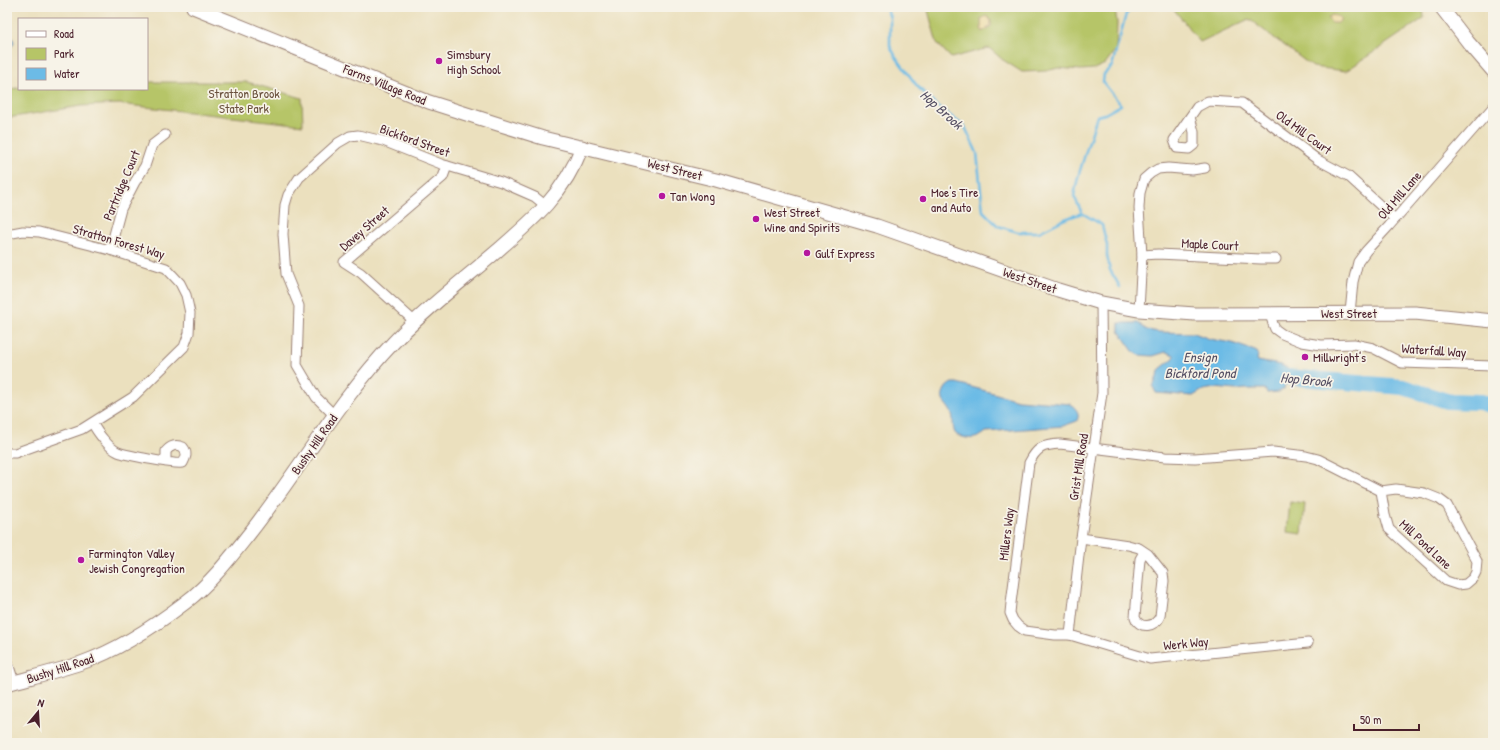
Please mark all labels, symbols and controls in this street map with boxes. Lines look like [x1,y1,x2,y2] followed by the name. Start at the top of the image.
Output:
[18,18,148,90] legend
[54,25,74,42] text: Road
[54,45,74,62] text: Park
[447,45,501,78] place label: Simsbury High School
[434,56,444,66] marker: Simsbury High School
[340,59,429,109] street label: Farms Village Road
[54,65,80,82] text: Water
[208,84,280,117] park label: Stratton Brook State Park
[916,85,968,135] water label: Hop Brook
[1272,106,1336,159] street label: Old Mill Court
[378,119,453,161] street label: Bickford Street
[98,147,144,223] street label: Partridge Court
[646,154,705,185] street label: West Street
[1373,167,1425,223] street label: Old Mill Lane
[931,183,978,216] place label: Moe's Tire and Auto
[670,187,715,205] place label: Tan Wong
[657,191,667,201] marker: Tan Wong
[918,194,928,204] marker: Moe's Tire and Auto
[335,201,393,255] street label: Davey Street
[764,203,840,236] place label: West Street Wine and Spirits
[751,214,761,224] marker: West Street Wine and Spirits
[71,219,168,263] street label: Stratton Forest Way
[1181,234,1239,255] street label: Maple Court
[815,244,875,262] place label: Gulf Express
[802,248,812,258] marker: Gulf Express
[1001,262,1060,298] street label: West Street
[1321,304,1377,322] street label: West Street
[1401,339,1467,361] street label: Waterfall Way
[1165,347,1238,382] water label: Ensign Bickford Pond
[1313,348,1366,366] place label: Millwright's
[1300,352,1310,362] marker: Millwright's
[1280,367,1333,392] water label: Hop Brook
[287,410,341,478] street label: Bushy Hill Road
[1064,432,1092,502] street label: Grist Mill Road
[994,506,1018,561] street label: Millers Way
[1396,515,1456,573] street label: Mill Pond Lane
[88,544,185,577] place label: Farmington Valley Jewish Congregation
[76,555,86,565] marker: Farmington Valley Jewish Congregation
[1163,632,1210,654] street label: Werk Way
[24,649,96,687] street label: Bushy Hill Road
[18,692,58,732] north arrow
[36,695,46,710] text: N
[1354,706,1419,732] scale bar
[1360,711,1381,728] text: 50 m

